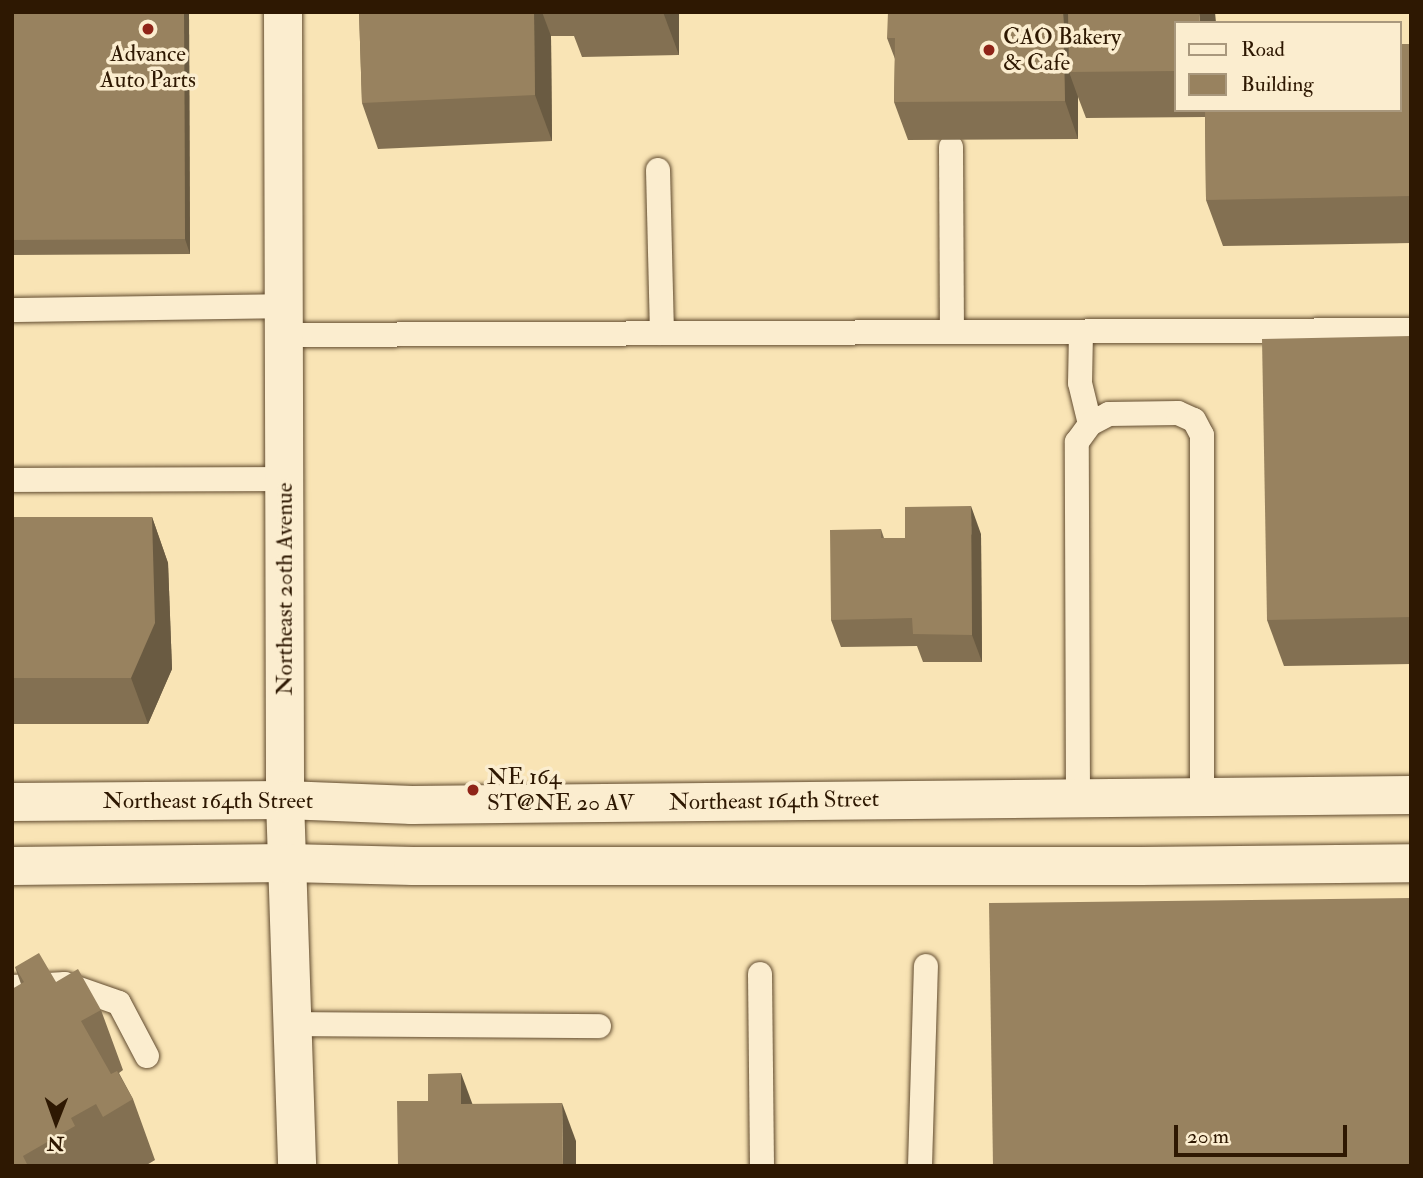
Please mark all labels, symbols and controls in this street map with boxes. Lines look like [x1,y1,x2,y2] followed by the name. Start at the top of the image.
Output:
[140,21,156,37] marker: Advance Auto Parts
[1174,21,1402,112] legend
[1003,23,1121,77] place label: CAO Bakery & Cafe
[1241,36,1285,63] text: Road
[100,40,196,94] place label: Advance Auto Parts
[981,42,997,58] marker: CAO Bakery & Cafe
[1241,71,1314,98] text: Building
[271,483,299,695] street label: Northeast 20th Avenue
[487,763,634,817] place label: NE 164 ST@NE 20 AV
[465,782,481,798] marker: NE 164 ST@NE 20 AV
[669,785,879,817] street label: Northeast 164th Street
[103,787,313,815] street label: Northeast 164th Street
[21,1087,91,1157] north arrow
[1178,1112,1351,1156] scale bar
[1187,1123,1229,1150] text: 20 m
[47,1131,64,1155] text: N

